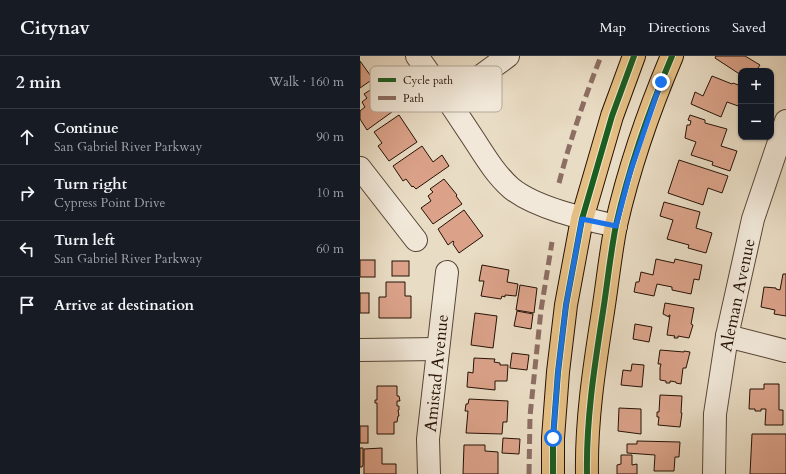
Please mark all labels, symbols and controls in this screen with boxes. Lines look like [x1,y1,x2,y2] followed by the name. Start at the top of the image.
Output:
[20,15,90,41] text: Citynav
[600,18,626,37] text: Map
[648,18,710,37] text: Directions
[732,18,766,37] text: Saved
[370,66,502,112] legend
[738,68,774,140] map controls
[738,68,774,104] button: +
[16,71,61,94] text: 2 min
[269,73,344,91] text: Walk · 160 m
[403,73,453,88] text: Cycle path
[652,73,670,91] route end
[403,91,424,106] text: Path
[738,104,774,140] button: −
[54,118,119,138] text: Continue
[16,126,38,148] icon: ahead
[316,128,344,146] text: 90 m
[54,138,202,156] text: San Gabriel River Parkway
[54,174,127,194] text: Turn right
[16,182,38,204] icon: right
[316,184,344,202] text: 10 m
[54,194,165,212] text: Cypress Point Drive
[54,230,115,250] text: Turn left
[714,236,761,354] street label: Aleman Avenue
[16,238,38,260] icon: left
[316,240,344,258] text: 60 m
[54,250,202,268] text: San Gabriel River Parkway
[16,294,38,316] icon: arrive
[54,295,194,315] text: Arrive at destination
[419,313,454,433] street label: Amistad Avenue
[544,429,562,447] route start

